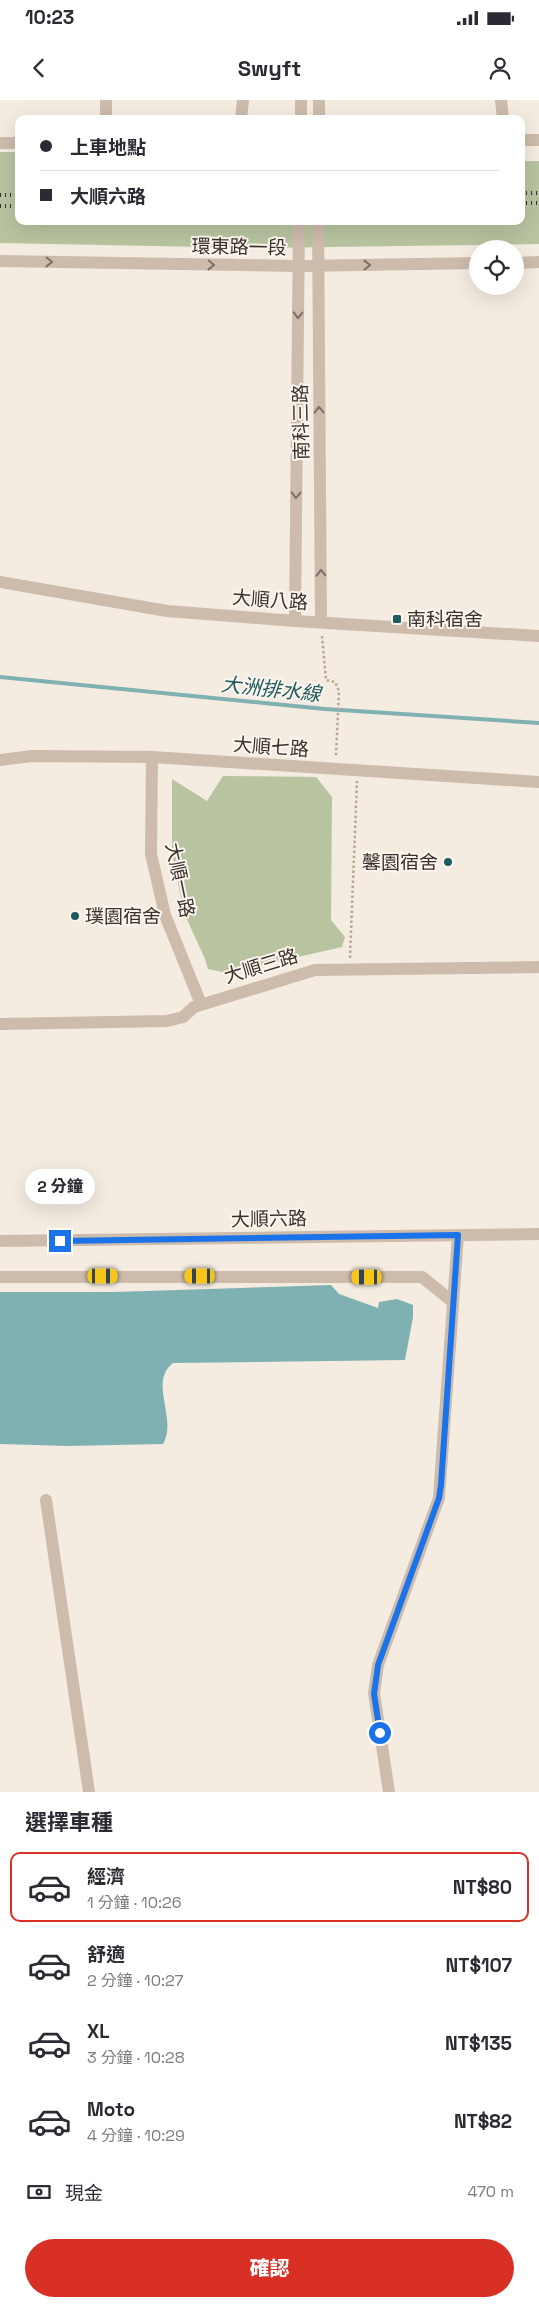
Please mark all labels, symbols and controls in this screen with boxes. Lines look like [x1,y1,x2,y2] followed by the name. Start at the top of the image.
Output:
[25,5,74,30] text: 10:23
[25,54,53,82] icon: back
[238,54,301,82] text: Swyft
[486,54,514,82] icon: person
[70,135,146,160] text: 上車地點
[70,184,146,209] text: 大順六路
[191,234,287,260] street label: 環東路一段
[469,240,524,295] map controls
[469,240,524,295] button: locate
[45,257,53,267] one-way arrow
[208,260,215,270] one-way arrow
[363,260,371,271] one-way arrow
[293,312,303,319] one-way arrow
[288,384,314,460] street label: 南科三路
[314,406,324,414] one-way arrow
[291,492,301,499] one-way arrow
[316,569,326,576] one-way arrow
[231,585,309,615] street label: 大順八路
[407,607,483,632] place label: 南科宿舍
[391,613,403,625] marker: 南科宿舍
[220,671,324,707] water label: 大洲排水線
[232,732,310,762] street label: 大順七路
[160,840,200,920] street label: 大順一路
[362,850,438,875] place label: 馨園宿舍
[442,856,454,868] marker: 馨園宿舍
[85,904,161,929] place label: 璞園宿舍
[69,910,81,922] marker: 璞園宿舍
[221,943,301,989] street label: 大順三路
[25,1168,95,1204] callout: 2 分鐘
[37,1176,83,1197] text: 2 分鐘
[231,1206,307,1232] street label: 大順六路
[49,1230,71,1252] route end
[88,1269,118,1284] car
[185,1269,215,1284] car
[352,1270,382,1285] car
[369,1722,391,1744] route start
[25,1808,113,1836] text: 選擇車種
[87,1864,125,1889] text: 經濟
[27,1865,72,1910] icon: car
[453,1875,512,1900] text: NT$80
[87,1892,181,1913] text: 1 分鐘 · 10:26
[87,1942,125,1967] text: 舒適
[27,1943,72,1988] icon: car
[446,1953,512,1978] text: NT$107
[87,1970,184,1991] text: 2 分鐘 · 10:27
[87,2019,110,2044] text: XL
[27,2021,72,2066] icon: car
[445,2031,512,2056] text: NT$135
[87,2047,185,2068] text: 3 分鐘 · 10:28
[87,2097,135,2122] text: Moto
[27,2099,72,2144] icon: car
[454,2109,512,2134] text: NT$82
[87,2125,185,2146] text: 4 分鐘 · 10:29
[25,2178,53,2206] icon: cash
[65,2181,103,2206] text: 現金
[467,2181,514,2202] text: 470 m
[25,2239,514,2297] button: 確認

